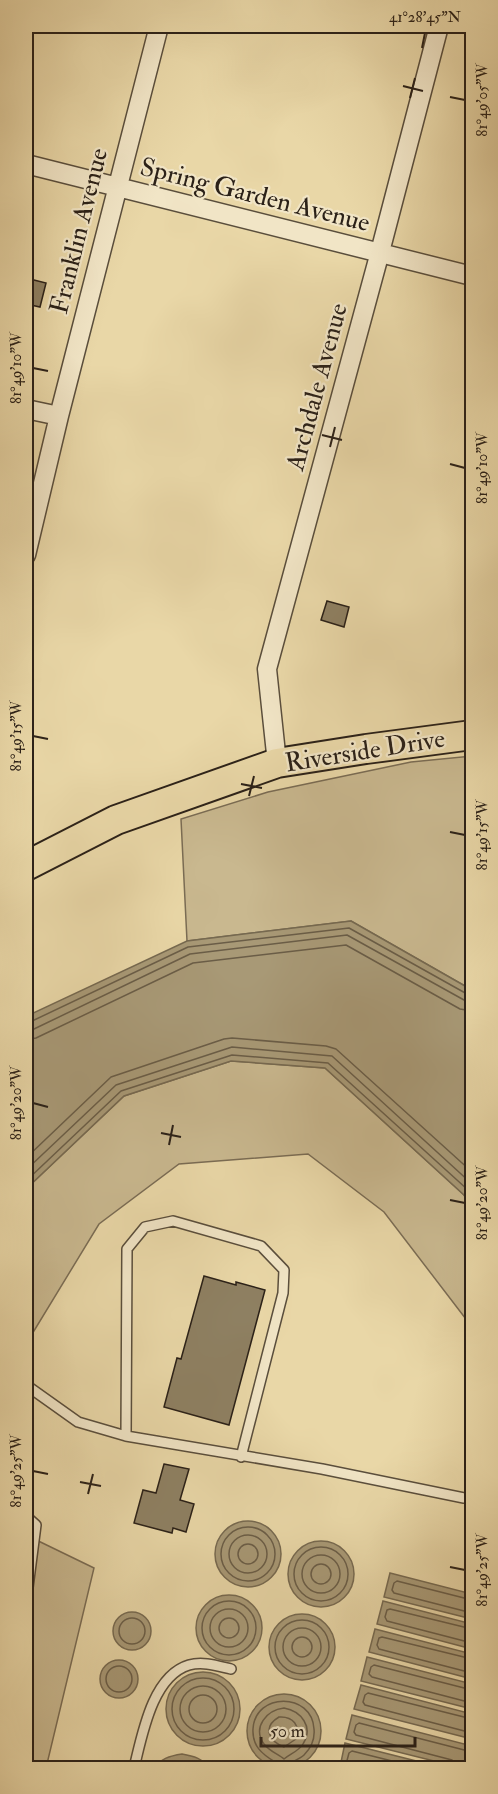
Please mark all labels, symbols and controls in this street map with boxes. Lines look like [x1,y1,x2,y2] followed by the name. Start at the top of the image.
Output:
[389,8,462,27] text: 41°28'45"N
[473,63,492,137] text: 81°49'05"W
[43,145,115,317] street label: Franklin Avenue
[137,151,373,240] street label: Spring Garden Avenue
[279,300,355,475] street label: Archdale Avenue
[7,331,26,404] text: 81°49'10"W
[473,431,492,504] text: 81°49'10"W
[7,700,26,772] text: 81°49'15"W
[283,723,447,779] street label: Riverside Drive
[473,799,492,871] text: 81°49'15"W
[7,1065,26,1140] text: 81°49'20"W
[473,1165,492,1240] text: 81°49'20"W
[7,1434,26,1508] text: 81°49'25"W
[473,1533,492,1607] text: 81°49'25"W
[261,1710,416,1748] scale bar
[270,1720,305,1743] text: 50 m

